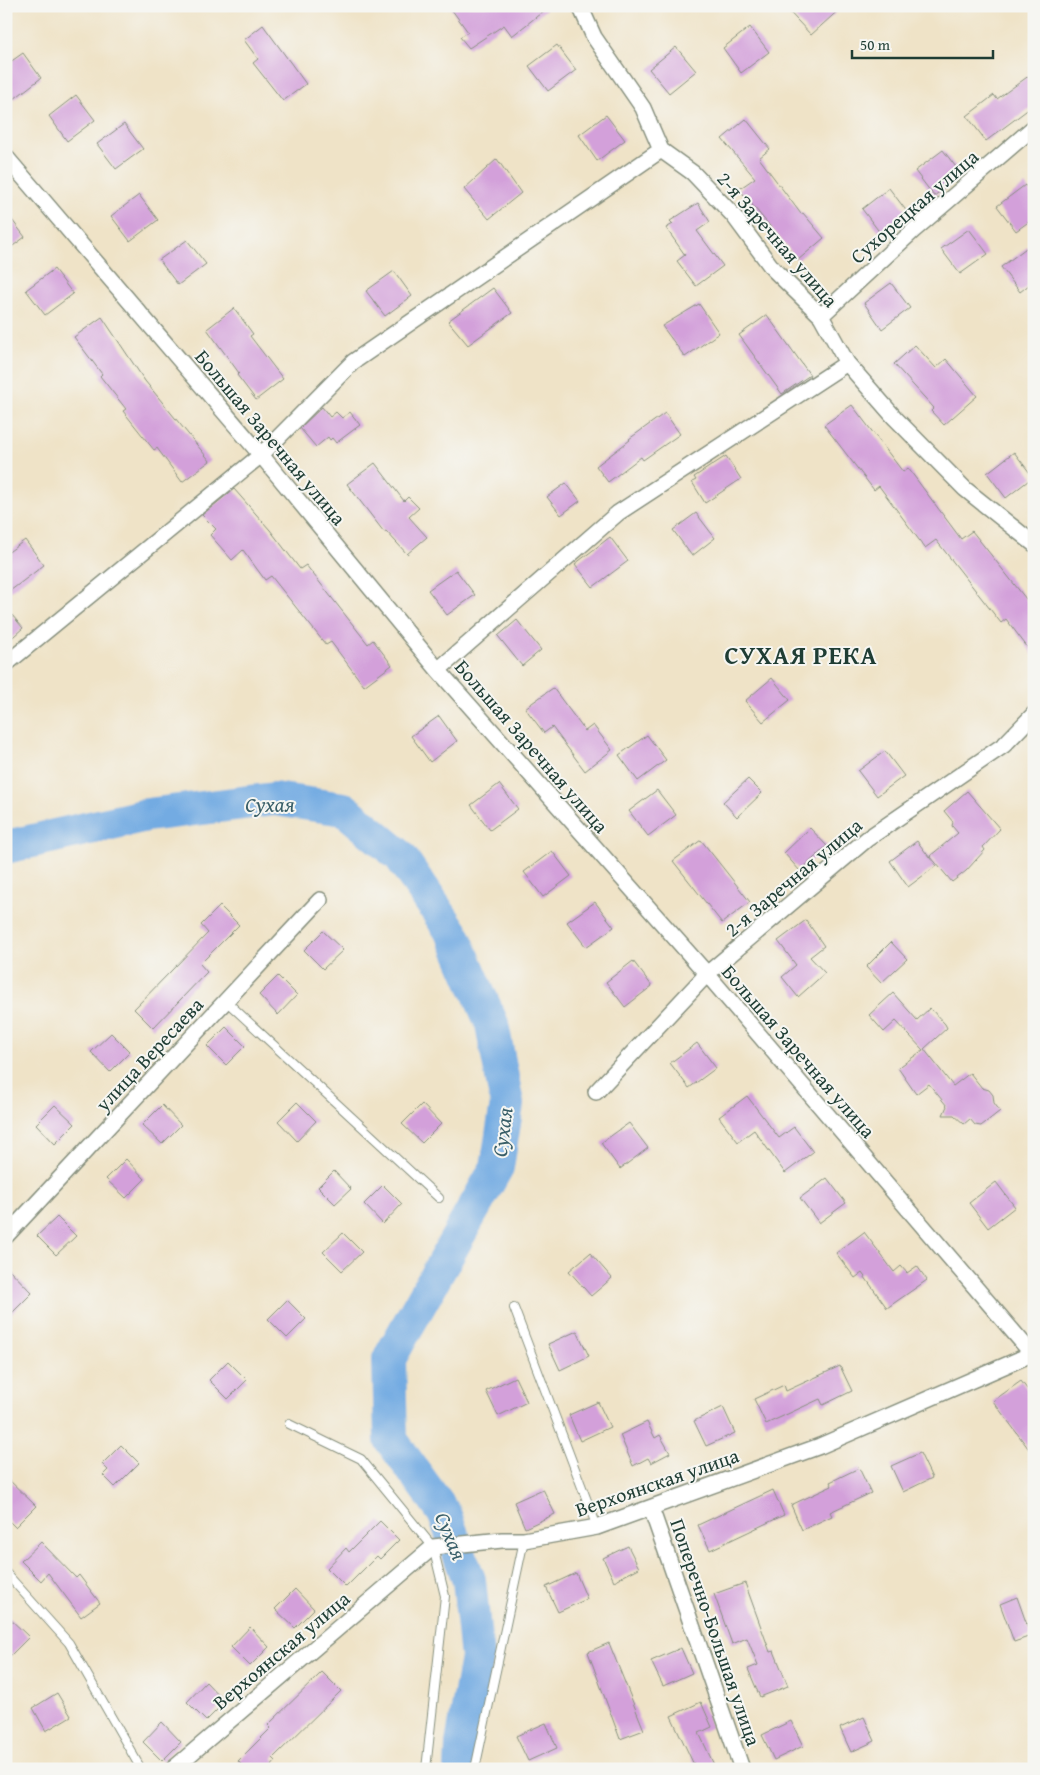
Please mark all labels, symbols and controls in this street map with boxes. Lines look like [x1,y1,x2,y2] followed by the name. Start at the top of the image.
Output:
[852,28,994,60] scale bar
[860,34,891,55] text: 50 m
[844,142,985,270] street label: Сухорецкая улица
[711,165,845,314] street label: 2-я Заречная улица
[189,343,354,532] street label: Большая Заречная улица
[724,637,878,673] district label: СУХАЯ РЕКА
[448,653,616,839] street label: Большая Заречная улица
[245,789,295,820] water label: Сухая
[718,810,868,943] street label: 2-я Заречная улица
[715,958,883,1144] street label: Большая Заречная улица
[88,990,210,1118] street label: улица Вересаева
[484,1106,520,1158] water label: Сухая
[571,1440,743,1524] street label: Верхоянская улица
[427,1507,475,1565] water label: Сухая
[663,1515,769,1750] street label: Поперечно-Большая улица
[206,1584,356,1716] street label: Верхоянская улица

